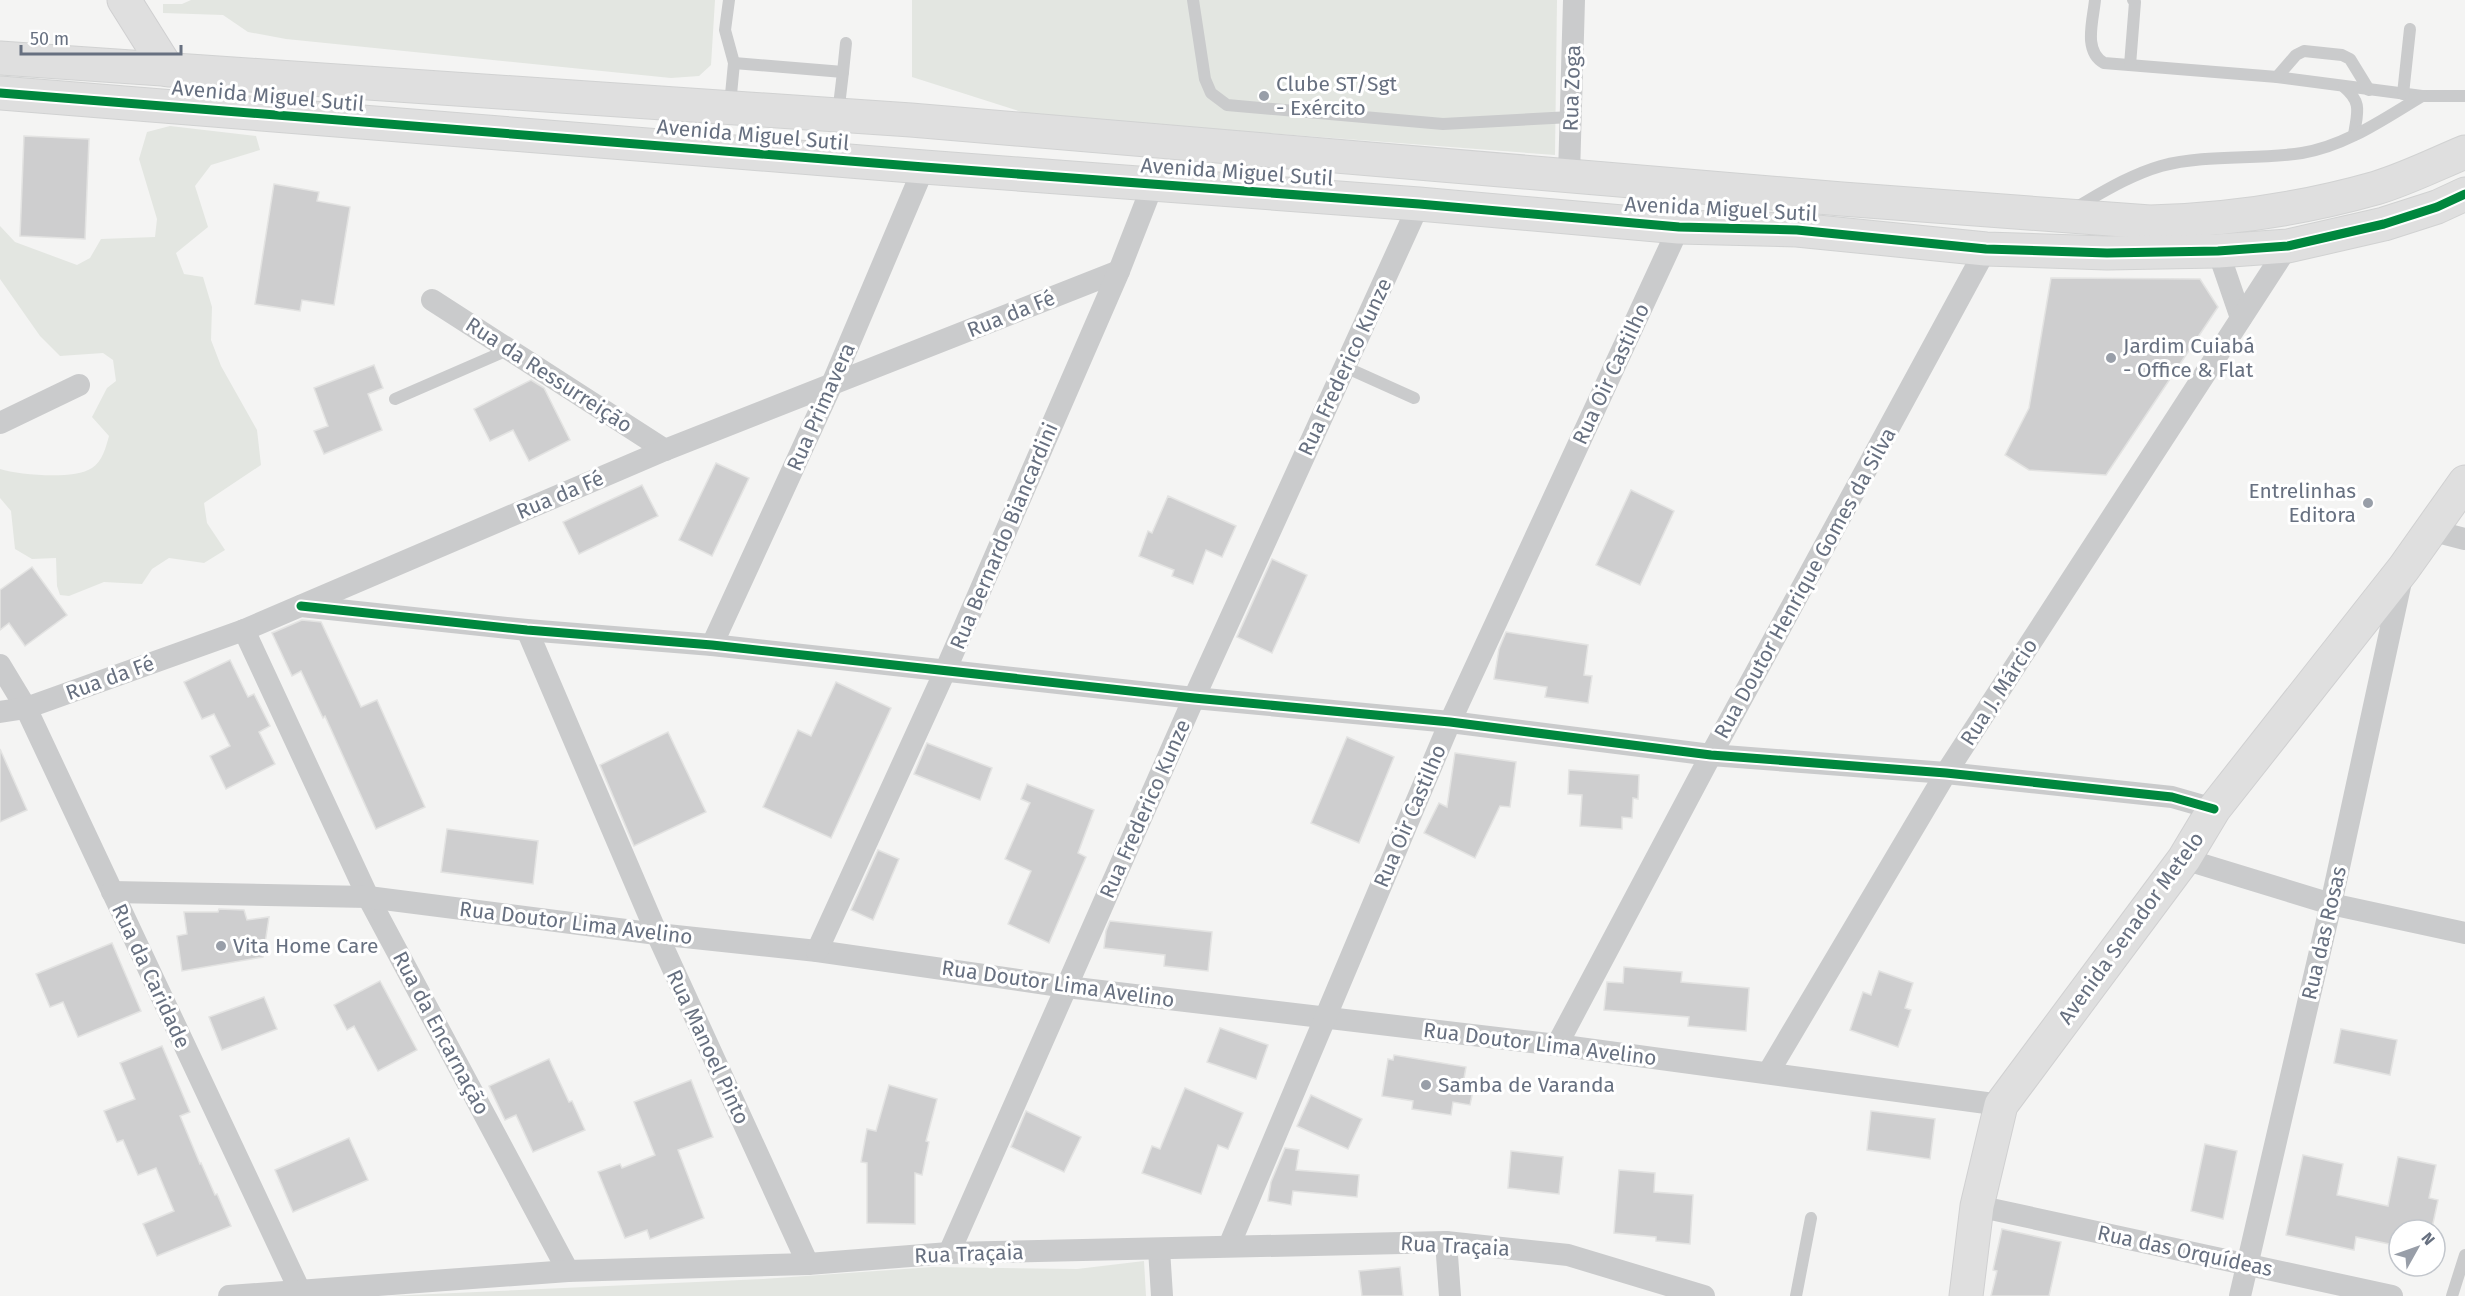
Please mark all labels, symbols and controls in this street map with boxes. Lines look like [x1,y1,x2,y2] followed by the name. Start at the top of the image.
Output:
[21,18,182,56] scale bar
[30,28,69,50] text: 50 m
[1557,44,1587,132] street label: Rua Zoga
[1276,71,1397,121] place label: Clube ST/Sgt - Exército
[171,75,365,117] street label: Avenida Miguel Sutil
[1257,89,1271,103] marker: Clube ST/Sgt - Exército
[656,114,850,156] street label: Avenida Miguel Sutil
[1140,152,1334,192] street label: Avenida Miguel Sutil
[1624,191,1818,227] street label: Avenida Miguel Sutil
[1292,274,1398,460] street label: Rua Frederico Kunze
[963,285,1059,343] street label: Rua da Fé
[1567,299,1655,449] street label: Rua Oir Castilho
[461,311,637,439] street label: Rua da Ressurreição
[2123,333,2255,383] place label: Jardim Cuiabá - Office & Flat
[781,339,861,475] street label: Rua Primavera
[2104,351,2118,365] marker: Jardim Cuiabá - Office & Flat
[944,419,1064,653] street label: Rua Bernardo Biancardini
[1708,423,1902,743] street label: Rua Doutor Henrique Gomes da Silva
[512,465,608,525] street label: Rua da Fé
[2248,478,2356,528] place label: Entrelinhas Editora
[2361,496,2375,510] marker: Entrelinhas Editora
[1955,634,2043,750] street label: Rua J. Márcio
[62,650,158,706] street label: Rua da Fé
[1094,716,1196,902] street label: Rua Frederico Kunze
[1368,741,1452,891] street label: Rua Oir Castilho
[2052,827,2210,1029] street label: Avenida Senador Metelo
[2296,863,2352,1002] street label: Rua das Rosas
[458,896,694,950] street label: Rua Doutor Lima Avelino
[106,900,196,1052] street label: Rua da Caridade
[233,933,378,959] place label: Vita Home Care
[214,939,228,953] marker: Vita Home Care
[387,947,495,1119] street label: Rua da Encarnação
[940,955,1176,1013] street label: Rua Doutor Lima Avelino
[661,966,755,1128] street label: Rua Manoel Pinto
[1422,1017,1658,1071] street label: Rua Doutor Lima Avelino
[1438,1072,1615,1098] place label: Samba de Varanda
[1419,1078,1433,1092] marker: Samba de Varanda
[2387,1218,2447,1278] north arrow
[2095,1220,2275,1282] street label: Rua das Orquídeas
[2417,1229,2439,1249] text: N
[1400,1230,1510,1262] street label: Rua Traçaia
[914,1239,1024,1269] street label: Rua Traçaia

